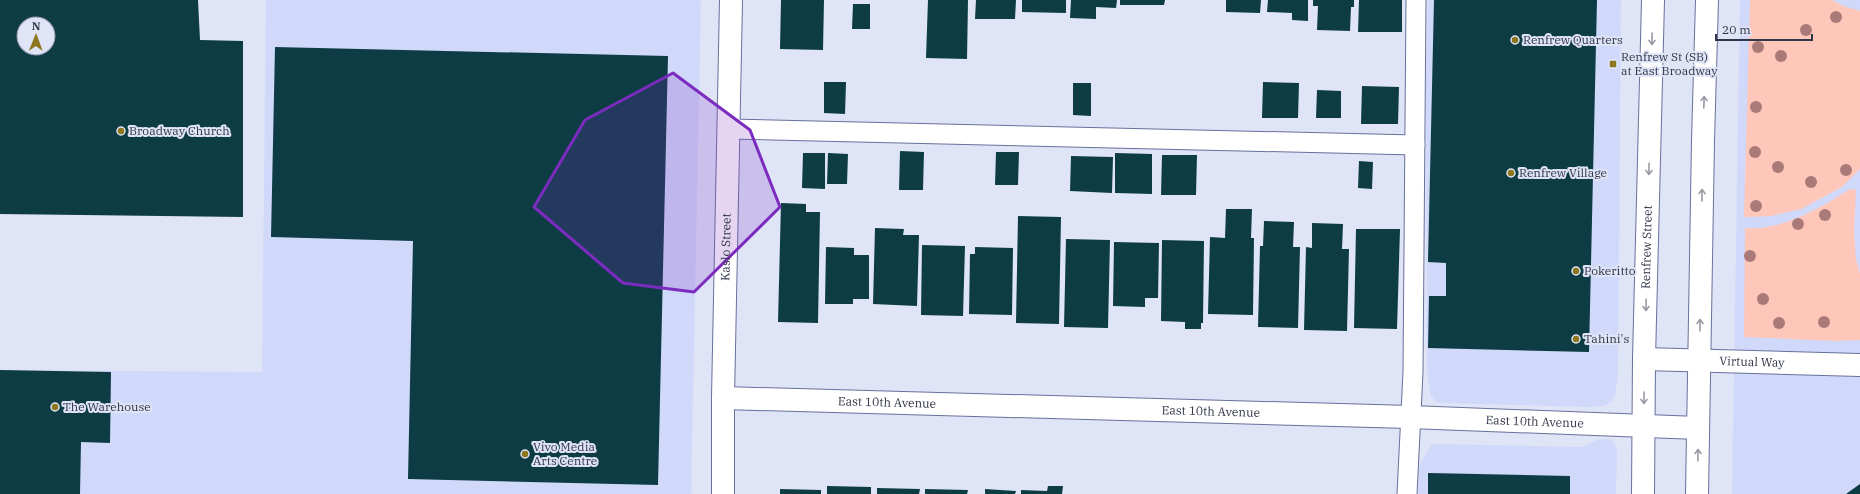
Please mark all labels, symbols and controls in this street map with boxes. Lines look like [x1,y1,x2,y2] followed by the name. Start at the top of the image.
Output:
[16,16,56,56] north arrow
[1716,16,1812,42] scale bar
[32,19,41,33] text: N
[1722,22,1751,37] text: 20 m
[1523,32,1623,47] place label: Renfrew Quarters
[1649,32,1656,45] one-way arrow
[1510,35,1520,45] marker: Renfrew Quarters
[1621,49,1718,78] place label: Renfrew St (SB) at East Broadway
[1608,59,1618,69] marker: Renfrew St (SB) at East Broadway
[1700,96,1708,109] one-way arrow
[129,123,230,138] place label: Broadway Church
[116,126,126,136] marker: Broadway Church
[1645,162,1653,175] one-way arrow
[1519,165,1607,180] place label: Renfrew Village
[1506,168,1516,178] marker: Renfrew Village
[1698,189,1706,202] one-way arrow
[1638,205,1655,289] street label: Renfrew Street
[717,213,734,281] street label: Kaslo Street
[1584,263,1636,278] place label: Pokeritto
[1571,266,1581,276] marker: Pokeritto
[1642,298,1650,311] one-way arrow
[1696,319,1704,332] one-way arrow
[1584,331,1630,346] place label: Tahini's
[1571,334,1581,344] marker: Tahini's
[1719,353,1785,370] street label: Virtual Way
[1640,391,1648,404] one-way arrow
[838,393,936,411] street label: East 10th Avenue
[63,399,151,414] place label: The Warehouse
[50,402,60,412] marker: The Warehouse
[1162,402,1260,420] street label: East 10th Avenue
[1485,412,1584,431] street label: East 10th Avenue
[533,439,597,468] place label: Vivo Media Arts Centre
[520,449,530,459] marker: Vivo Media Arts Centre
[1694,449,1702,462] one-way arrow

